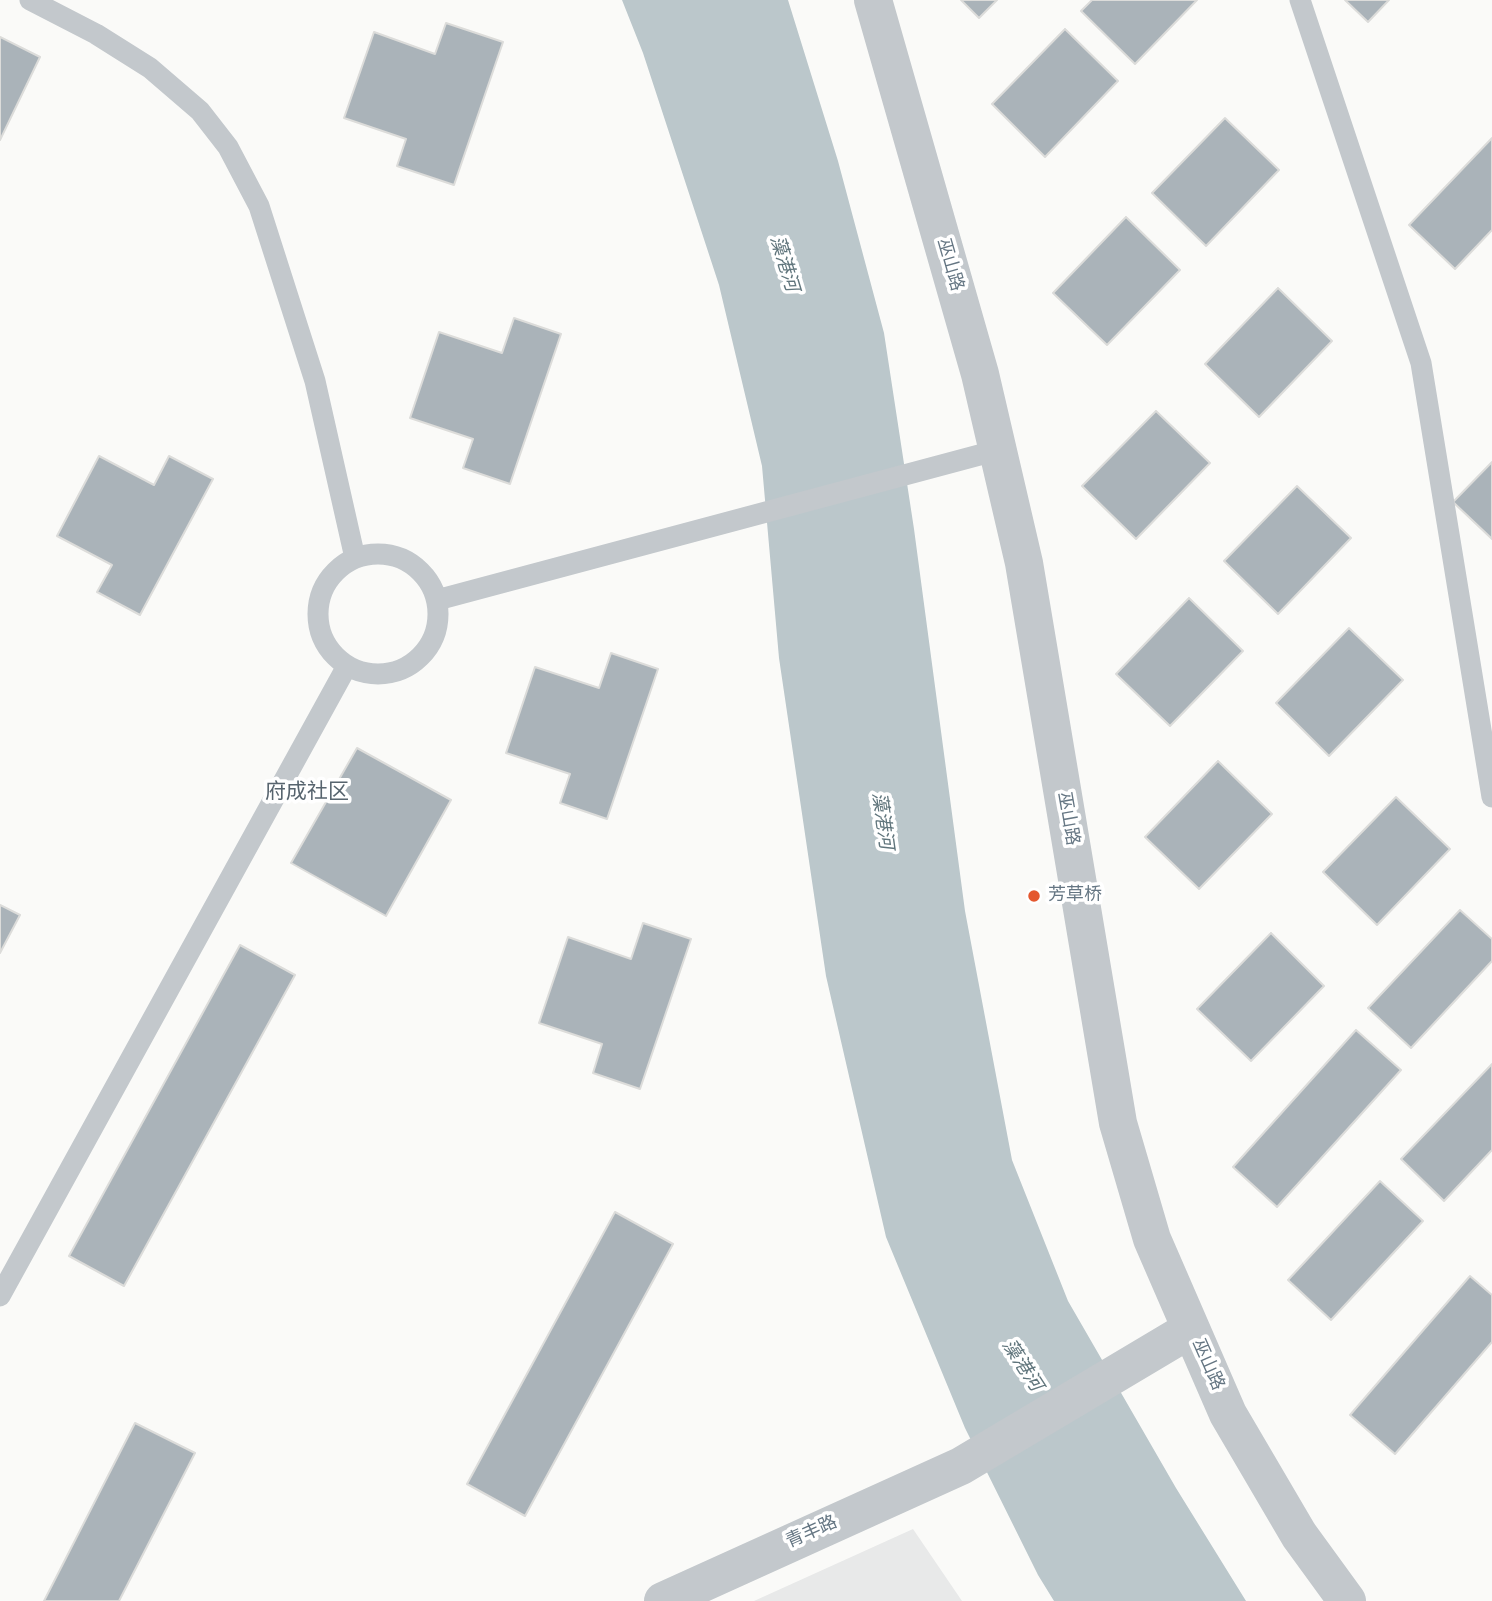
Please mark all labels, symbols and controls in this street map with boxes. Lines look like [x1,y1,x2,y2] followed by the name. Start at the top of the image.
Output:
[764,233,802,295] water label: 藻港河
[931,236,967,294] street label: 巫山路
[265,780,349,806] district label: 府成社区
[866,791,896,851] water label: 藻港河
[1052,791,1082,847] street label: 巫山路
[1048,885,1102,907] place label: 芳草桥
[1026,888,1042,904] marker: 芳草桥
[996,1336,1046,1396] water label: 藻港河
[1186,1336,1228,1394] street label: 巫山路
[783,1512,841,1554] street label: 青丰路

